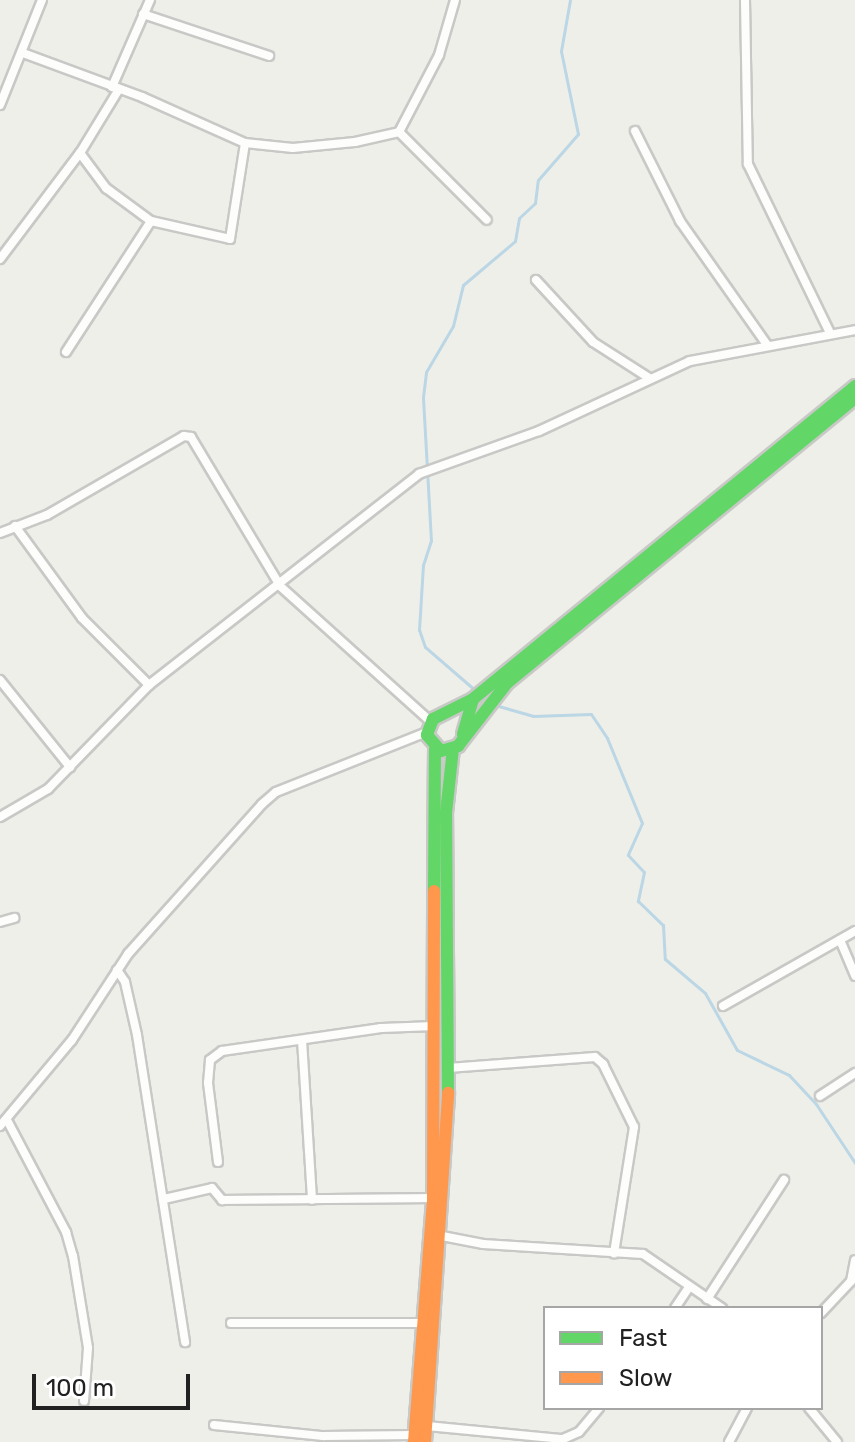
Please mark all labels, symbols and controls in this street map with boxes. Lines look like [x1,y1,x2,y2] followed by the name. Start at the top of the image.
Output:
[543,1306,823,1410] legend
[619,1324,667,1352] text: Fast
[36,1358,194,1408] scale bar
[619,1364,672,1392] text: Slow
[46,1374,114,1402] text: 100 m

